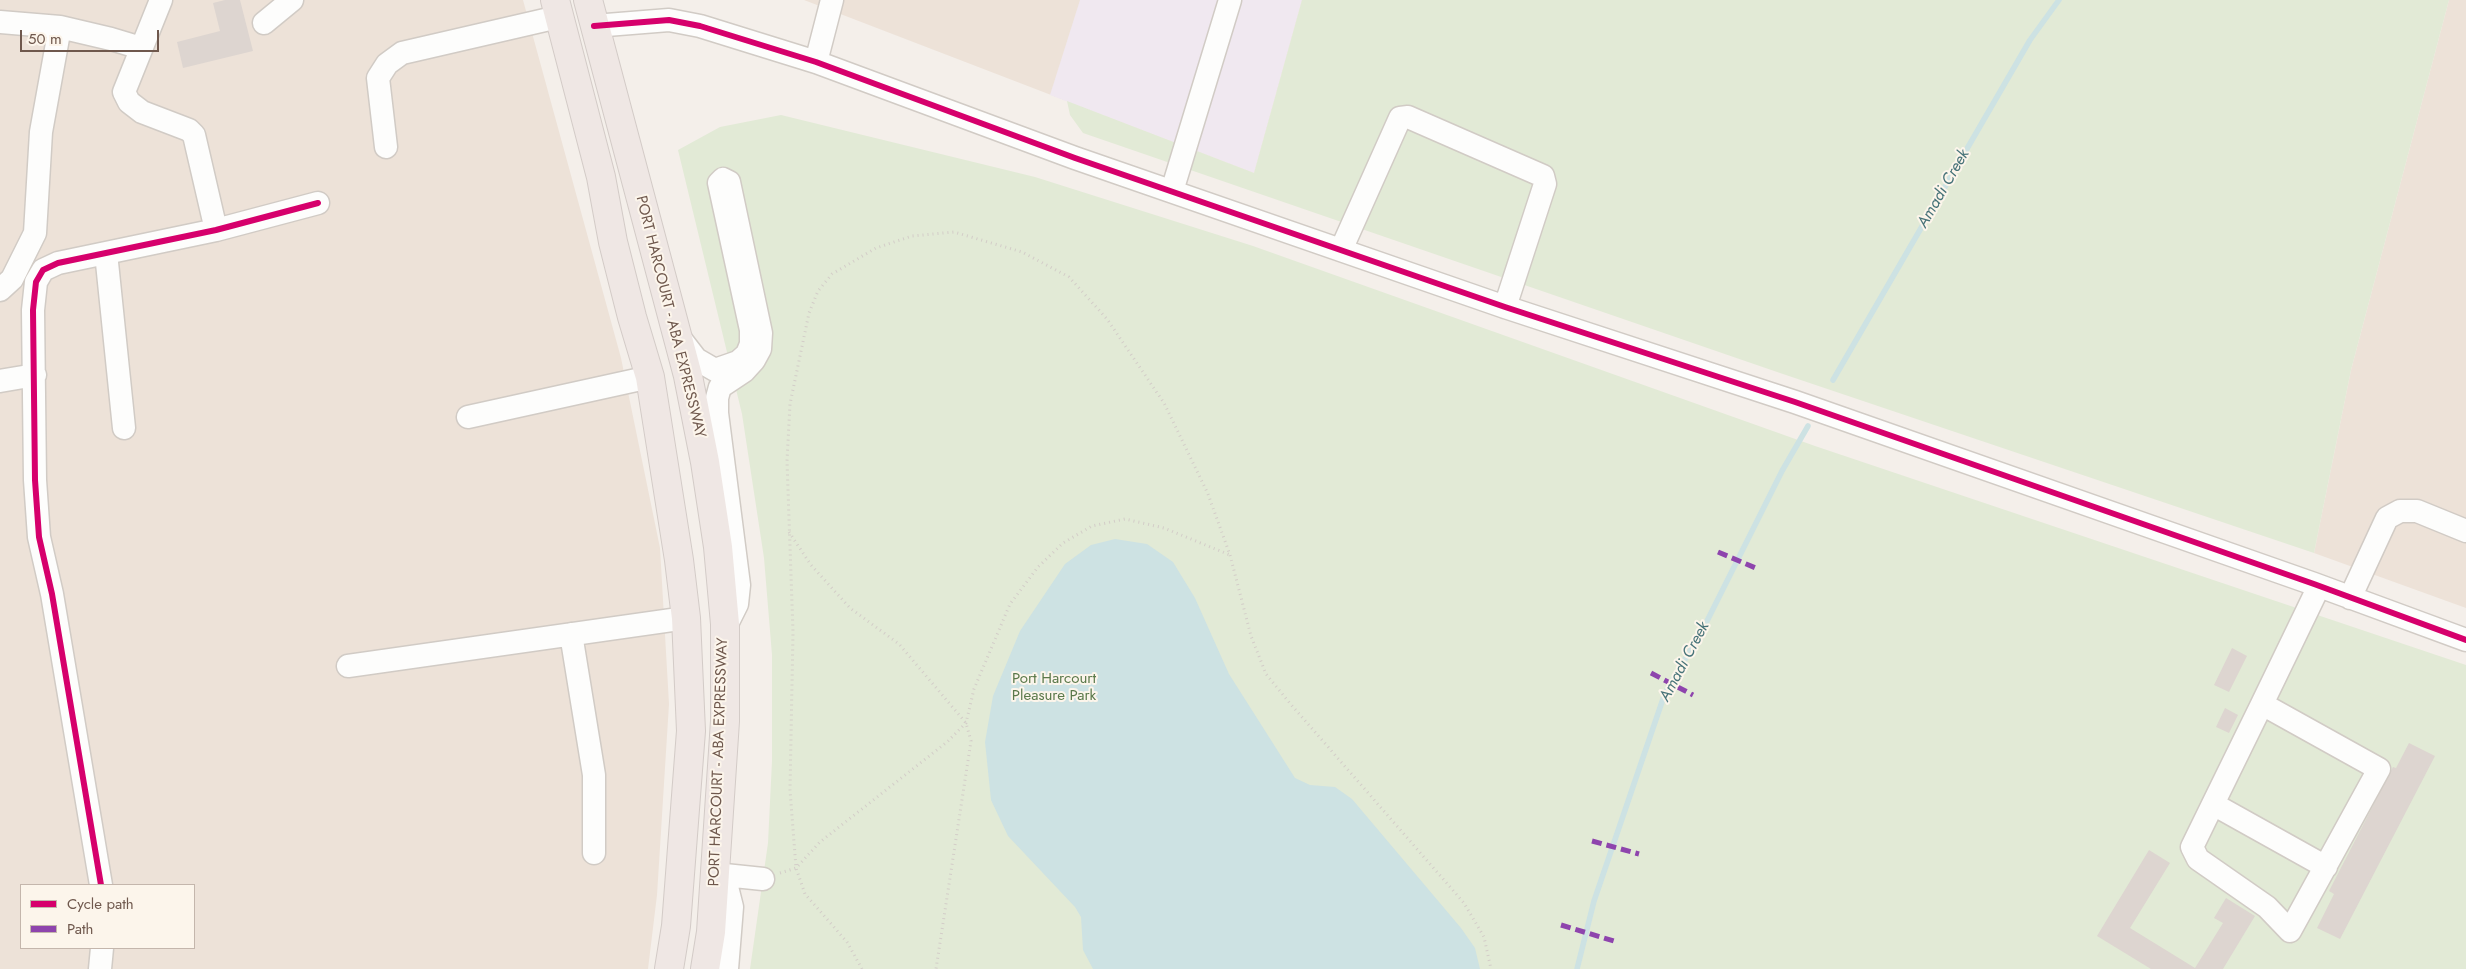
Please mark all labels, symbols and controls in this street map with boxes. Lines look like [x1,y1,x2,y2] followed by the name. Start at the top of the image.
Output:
[22,20,161,52] scale bar
[28,28,62,50] text: 50 m
[1914,146,1974,232] water label: Amadi Creek
[631,194,709,440] street label: PORT HARCOURT - ABA EXPRESSWAY
[1656,619,1714,705] water label: Amadi Creek
[706,637,732,887] street label: PORT HARCOURT - ABA EXPRESSWAY
[1012,670,1096,705] park label: Port Harcourt Pleasure Park
[20,884,195,949] legend
[67,893,134,915] text: Cycle path
[67,918,93,940] text: Path

